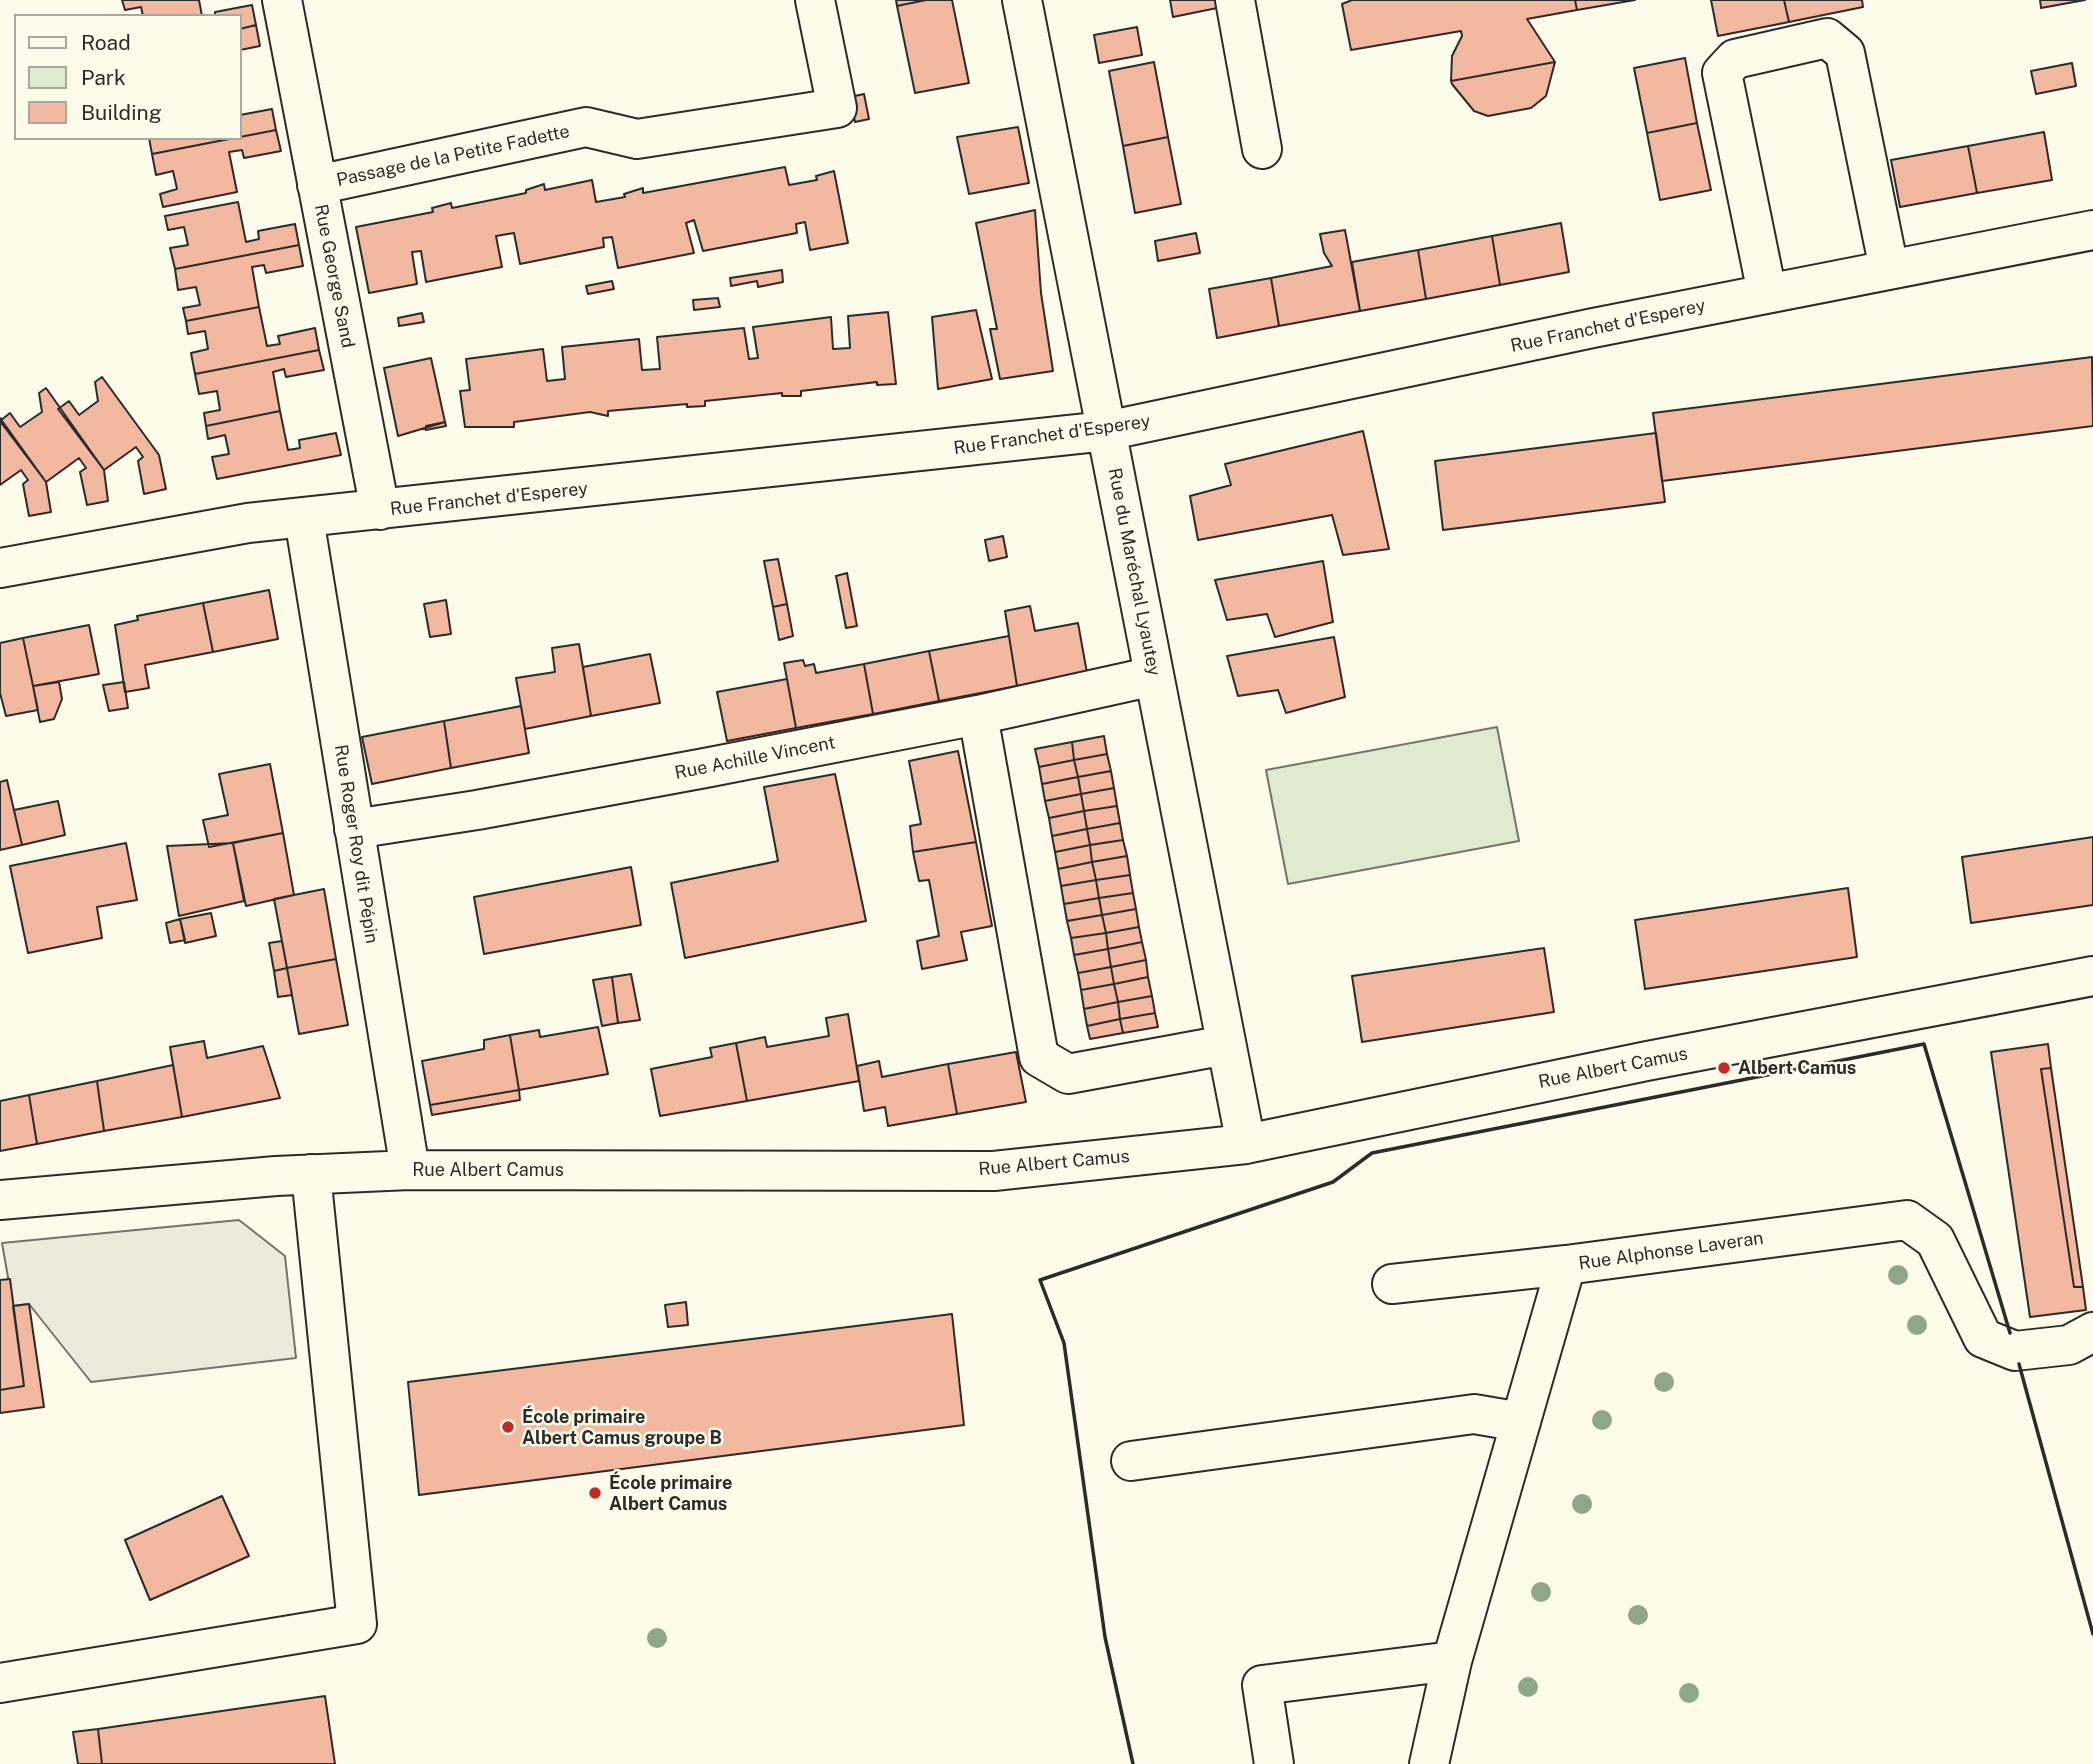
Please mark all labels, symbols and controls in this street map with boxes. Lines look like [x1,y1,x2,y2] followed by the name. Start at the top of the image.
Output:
[14,14,242,140] legend
[81,30,131,55] text: Road
[81,65,126,90] text: Park
[81,100,162,125] text: Building
[334,121,572,191] street label: Passage de la Petite Fadette
[309,202,359,350] street label: Rue George Sand
[1509,295,1707,357] street label: Rue Franchet d'Esperey
[952,410,1152,460] street label: Rue Franchet d'Esperey
[1103,466,1165,678] street label: Rue du Maréchal Lyautey
[389,478,589,520] street label: Rue Franchet d'Esperey
[673,732,837,784] street label: Rue Achille Vincent
[330,743,382,945] street label: Rue Roger Roy dit Pépin
[1537,1043,1689,1093] street label: Rue Albert Camus
[1738,1057,1856,1079] place label: Albert Camus
[1716,1060,1732,1076] marker: Albert Camus
[978,1146,1130,1180] street label: Rue Albert Camus
[412,1159,564,1181] street label: Rue Albert Camus
[1577,1227,1765,1275] street label: Rue Alphonse Laveran
[522,1406,722,1448] place label: École primaire Albert Camus groupe B
[500,1419,516,1435] marker: École primaire Albert Camus groupe B
[609,1472,732,1514] place label: École primaire Albert Camus
[587,1485,603,1501] marker: École primaire Albert Camus

